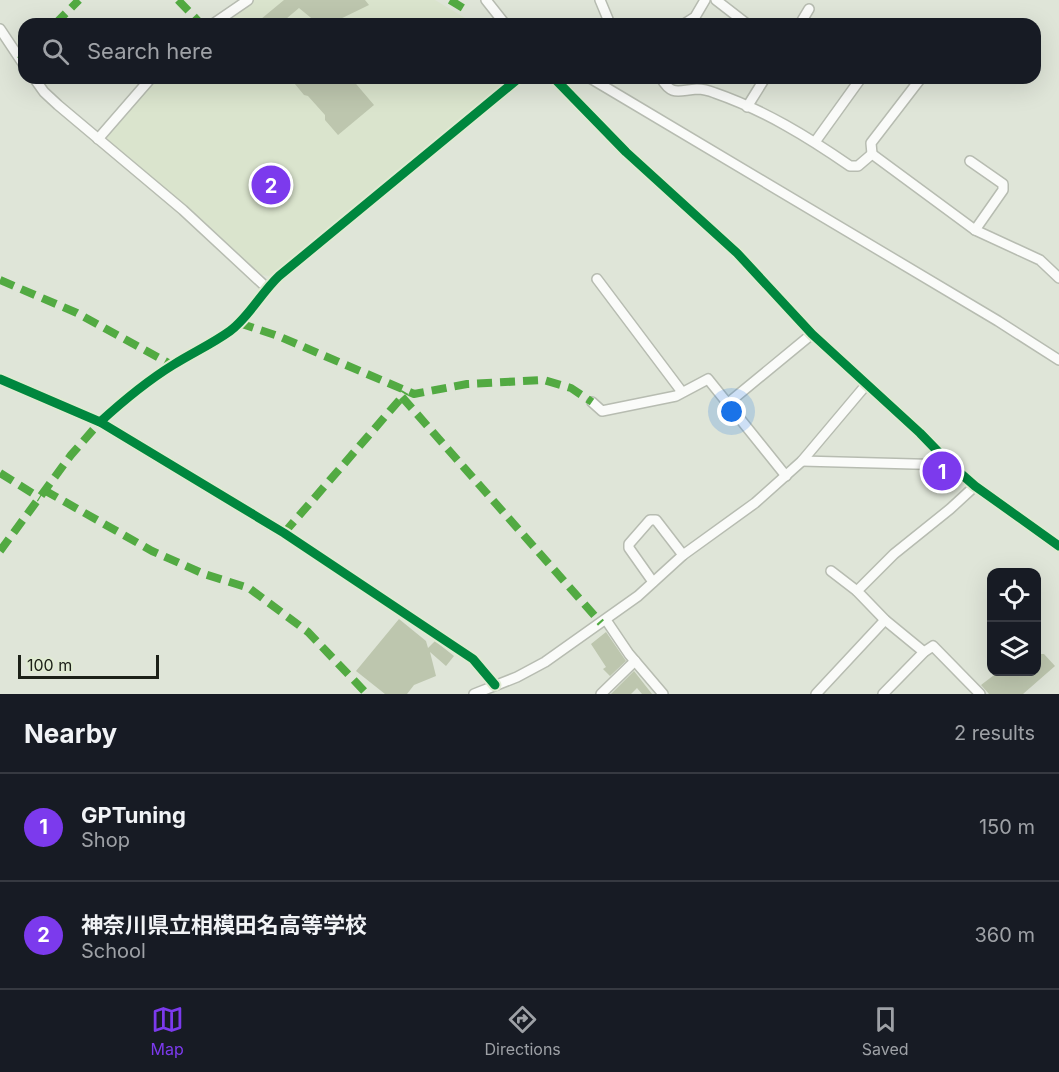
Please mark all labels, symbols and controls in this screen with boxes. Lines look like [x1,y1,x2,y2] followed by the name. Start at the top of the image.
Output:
[18,18,1041,84] search box
[39,35,72,68] icon: search
[87,38,213,64] text: Search here
[252,162,290,207] pin: 2
[717,397,746,426] your location
[922,448,962,494] pin: 1
[987,568,1041,676] map controls
[987,568,1041,622] button: locate
[987,622,1041,676] button: layers
[18,652,159,680] scale bar
[27,655,72,675] text: 100 m
[24,718,117,749] text: Nearby
[954,721,1035,745] text: 2 results
[81,802,186,828] text: GPTuning
[39,815,48,839] text: 1
[979,815,1035,839] text: 150 m
[81,828,130,852] text: Shop
[81,912,367,938] text: 神奈川県立相模田名高等学校
[37,923,50,947] text: 2
[974,923,1035,947] text: 360 m
[81,939,146,963] text: School
[150,1003,184,1059] tab: Map
[485,1003,561,1059] tab: Directions
[862,1003,909,1059] tab: Saved

